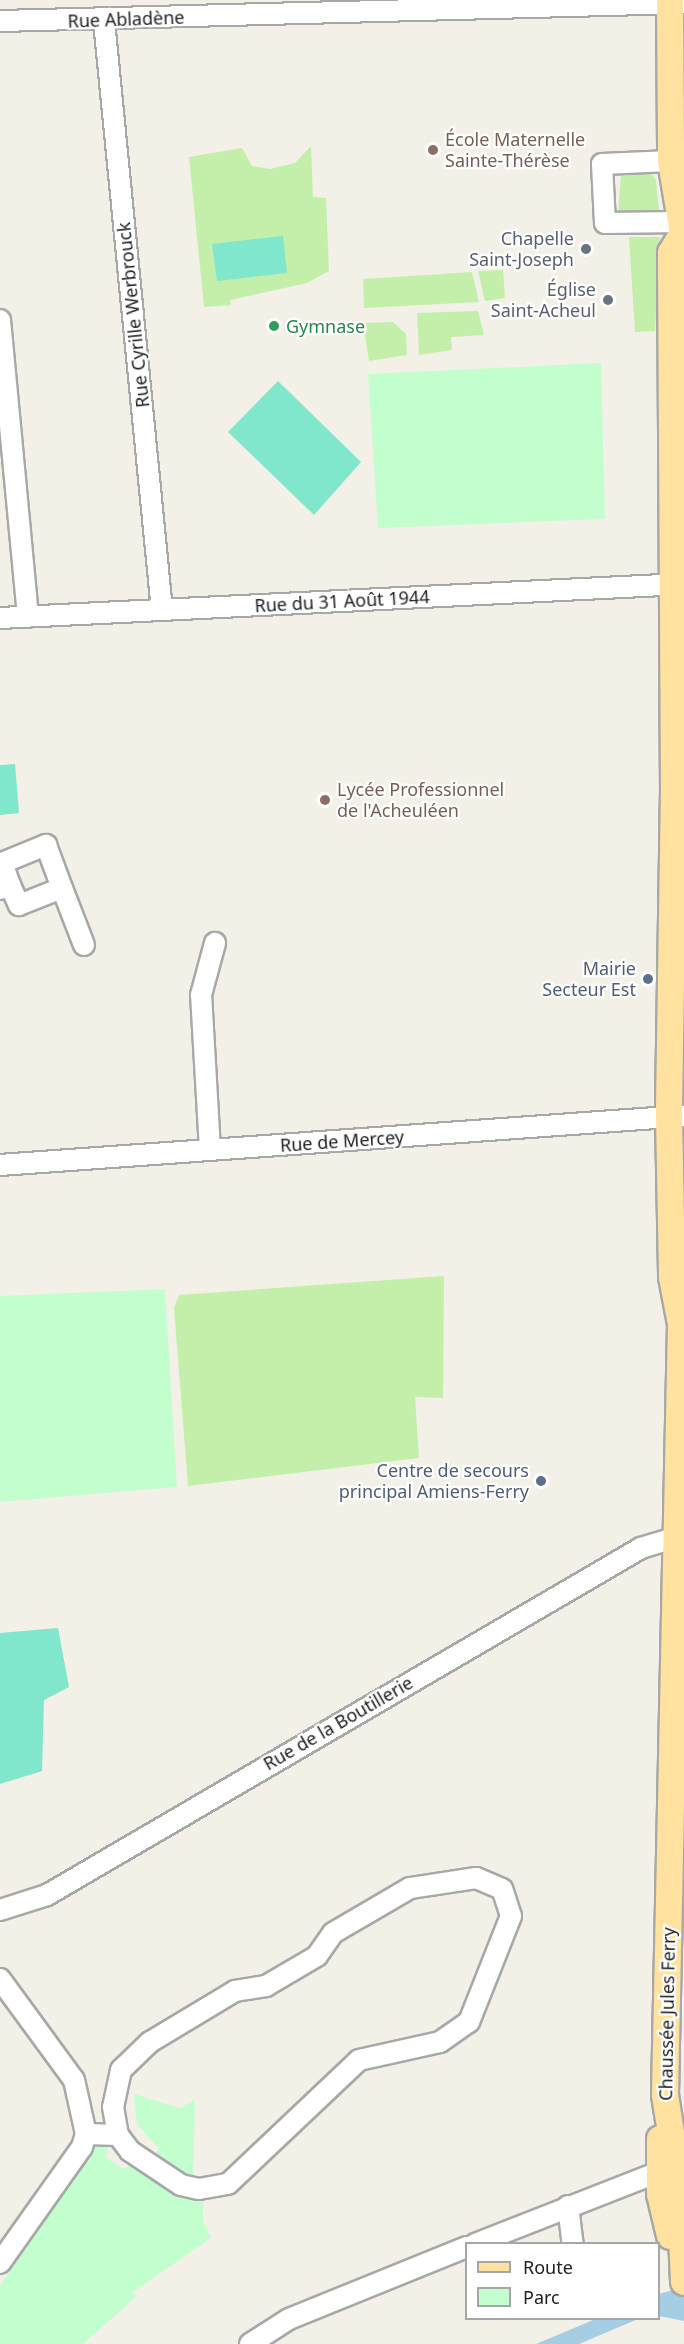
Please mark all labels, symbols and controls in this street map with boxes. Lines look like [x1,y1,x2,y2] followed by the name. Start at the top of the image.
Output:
[67,6,185,32] street label: Rue Abladène
[445,129,585,172] place label: École Maternelle Sainte-Thérèse
[426,143,440,157] marker: École Maternelle Sainte-Thérèse
[113,221,153,409] street label: Rue Cyrille Werbrouck
[469,228,574,270] place label: Chapelle Saint-Joseph
[579,242,593,256] marker: Chapelle Saint-Joseph
[491,279,596,322] place label: Église Saint-Acheul
[601,293,615,307] marker: Église Saint-Acheul
[286,315,365,337] place label: Gymnase
[267,319,281,333] marker: Gymnase
[254,586,430,616] street label: Rue du 31 Août 1944
[337,779,504,822] place label: Lycée Professionnel de l'Acheuléen
[318,793,332,807] marker: Lycée Professionnel de l'Acheuléen
[542,958,636,1000] place label: Mairie Secteur Est
[641,972,655,986] marker: Mairie Secteur Est
[279,1126,405,1156] street label: Rue de Mercey
[339,1460,529,1502] place label: Centre de secours principal Amiens-Ferry
[534,1474,548,1488] marker: Centre de secours principal Amiens-Ferry
[259,1671,417,1775] street label: Rue de la Boutillerie
[655,1927,679,2101] street label: Chaussée Jules Ferry
[465,2242,660,2320] legend
[523,2255,573,2279] text: Route
[523,2285,560,2309] text: Parc

